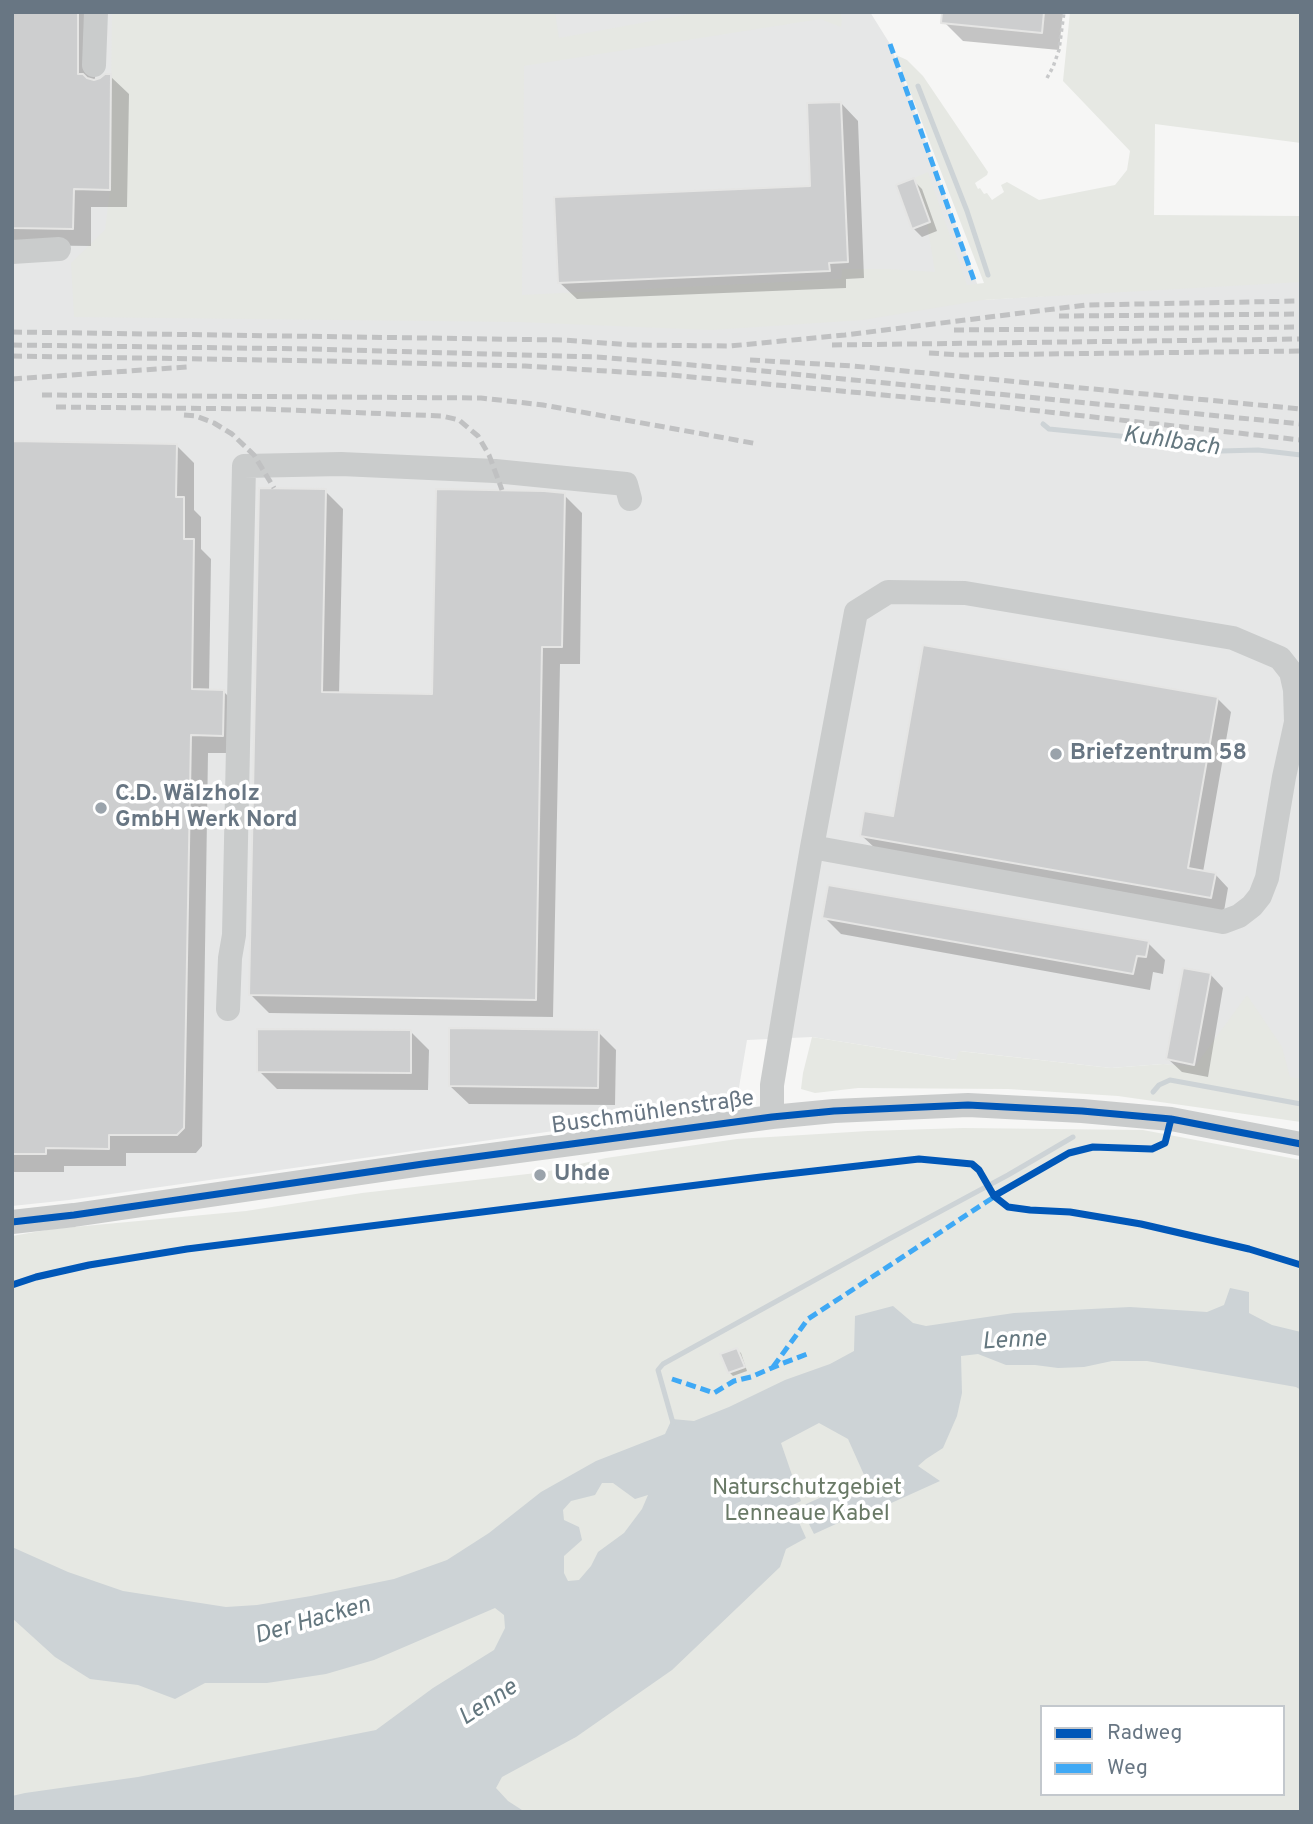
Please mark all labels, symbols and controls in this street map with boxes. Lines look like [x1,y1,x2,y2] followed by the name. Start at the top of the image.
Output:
[1121,422,1221,464] water label: Kuhlbach
[1070,740,1247,768] place label: Briefzentrum 58
[1048,746,1064,762] marker: Briefzentrum 58
[115,781,297,835] place label: C.D. Wälzholz GmbH Werk Nord
[93,800,109,816] marker: C.D. Wälzholz GmbH Werk Nord
[550,1086,756,1142] street label: Buschmühlenstraße
[554,1161,610,1189] place label: Uhde
[532,1167,548,1183] marker: Uhde
[981,1326,1047,1358] water label: Lenne
[712,1475,902,1529] park label: Naturschutzgebiet Lenneaue Kabel
[252,1592,374,1652] water label: Der Hacken
[454,1674,524,1734] water label: Lenne
[1040,1705,1285,1796] legend
[1107,1720,1182,1747] text: Radweg
[1107,1755,1148,1782] text: Weg

